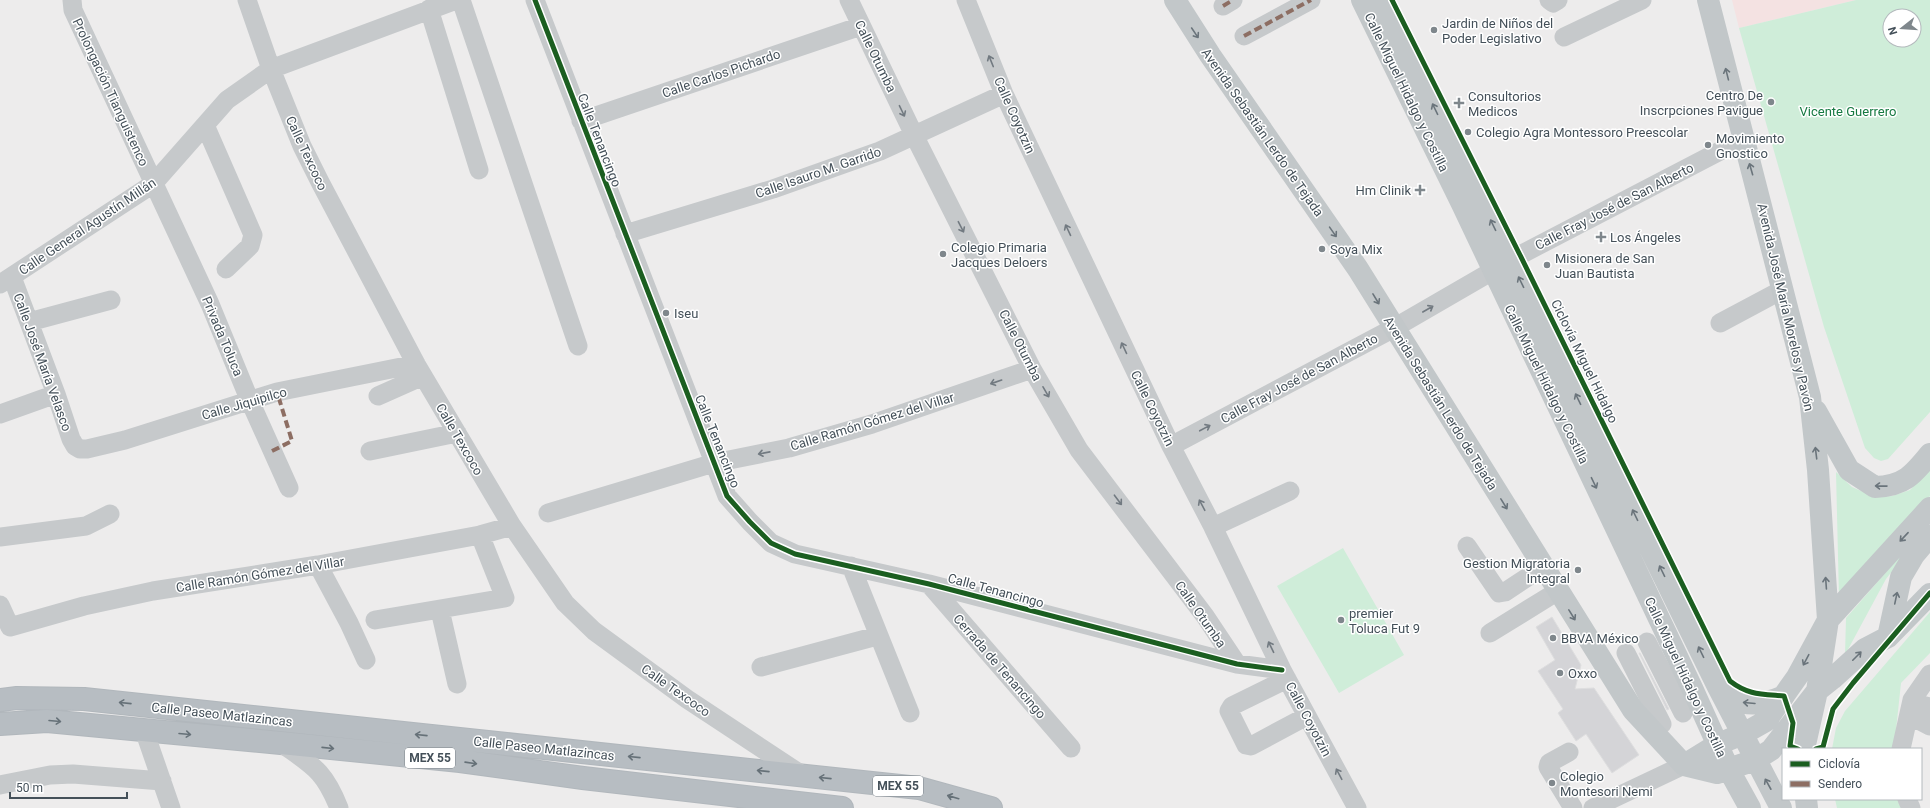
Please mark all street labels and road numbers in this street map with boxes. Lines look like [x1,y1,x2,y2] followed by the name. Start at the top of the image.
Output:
[1361,10,1452,174] street label: Calle Miguel Hidalgo y Costilla
[70,16,151,169] street label: Prolongación Tianguistenco
[852,18,899,95] street label: Calle Otumba
[1199,45,1327,219] street label: Avenida Sebastián Lerdo de Tejada
[660,46,782,101] street label: Calle Carlos Pichardo
[991,75,1038,156] street label: Calle Coyotzin
[575,91,624,189] street label: Calle Tenancingo
[283,114,330,193] street label: Calle Texcoco
[753,144,883,201] street label: Calle Isauro M. Garrido
[1533,160,1696,253] street label: Calle Fray José de San Alberto
[16,175,159,278] street label: Calle General Agustín Millán
[1754,202,1817,412] street label: Avenida José María Morelos y Pavón
[11,291,75,433] street label: Calle José María Velasco
[199,294,246,378] street label: Privada Toluca
[1548,297,1621,425] street label: Ciclovía Miguel Hidalgo
[1501,302,1592,466] street label: Calle Miguel Hidalgo y Costilla
[996,307,1045,383] street label: Calle Otumba
[1381,314,1500,493] street label: Avenida Sebastián Lerdo de Tejada
[1218,331,1380,426] street label: Calle Fray José de San Alberto
[1128,368,1177,448] street label: Calle Coyotzin
[200,384,288,423] street label: Calle Jiquipilco
[788,389,956,454] street label: Calle Ramón Gómez del Villar
[692,392,743,490] street label: Calle Tenancingo
[433,401,486,478] street label: Calle Texcoco
[175,554,346,595] street label: Calle Ramón Gómez del Villar
[946,570,1046,611] street label: Calle Tenancingo
[1172,578,1229,651] street label: Calle Otumba
[1642,595,1729,760] street label: Calle Miguel Hidalgo y Costilla
[950,611,1049,721] street label: Cerrada de Tenancingo
[638,661,713,720] street label: Calle Texcoco
[1283,679,1334,759] street label: Calle Coyotzin
[151,700,293,729] street label: Calle Paseo Matlazincas
[473,734,615,763] street label: Calle Paseo Matlazincas
[405,748,455,768] road number: MEX 55
[873,776,923,796] road number: MEX 55

